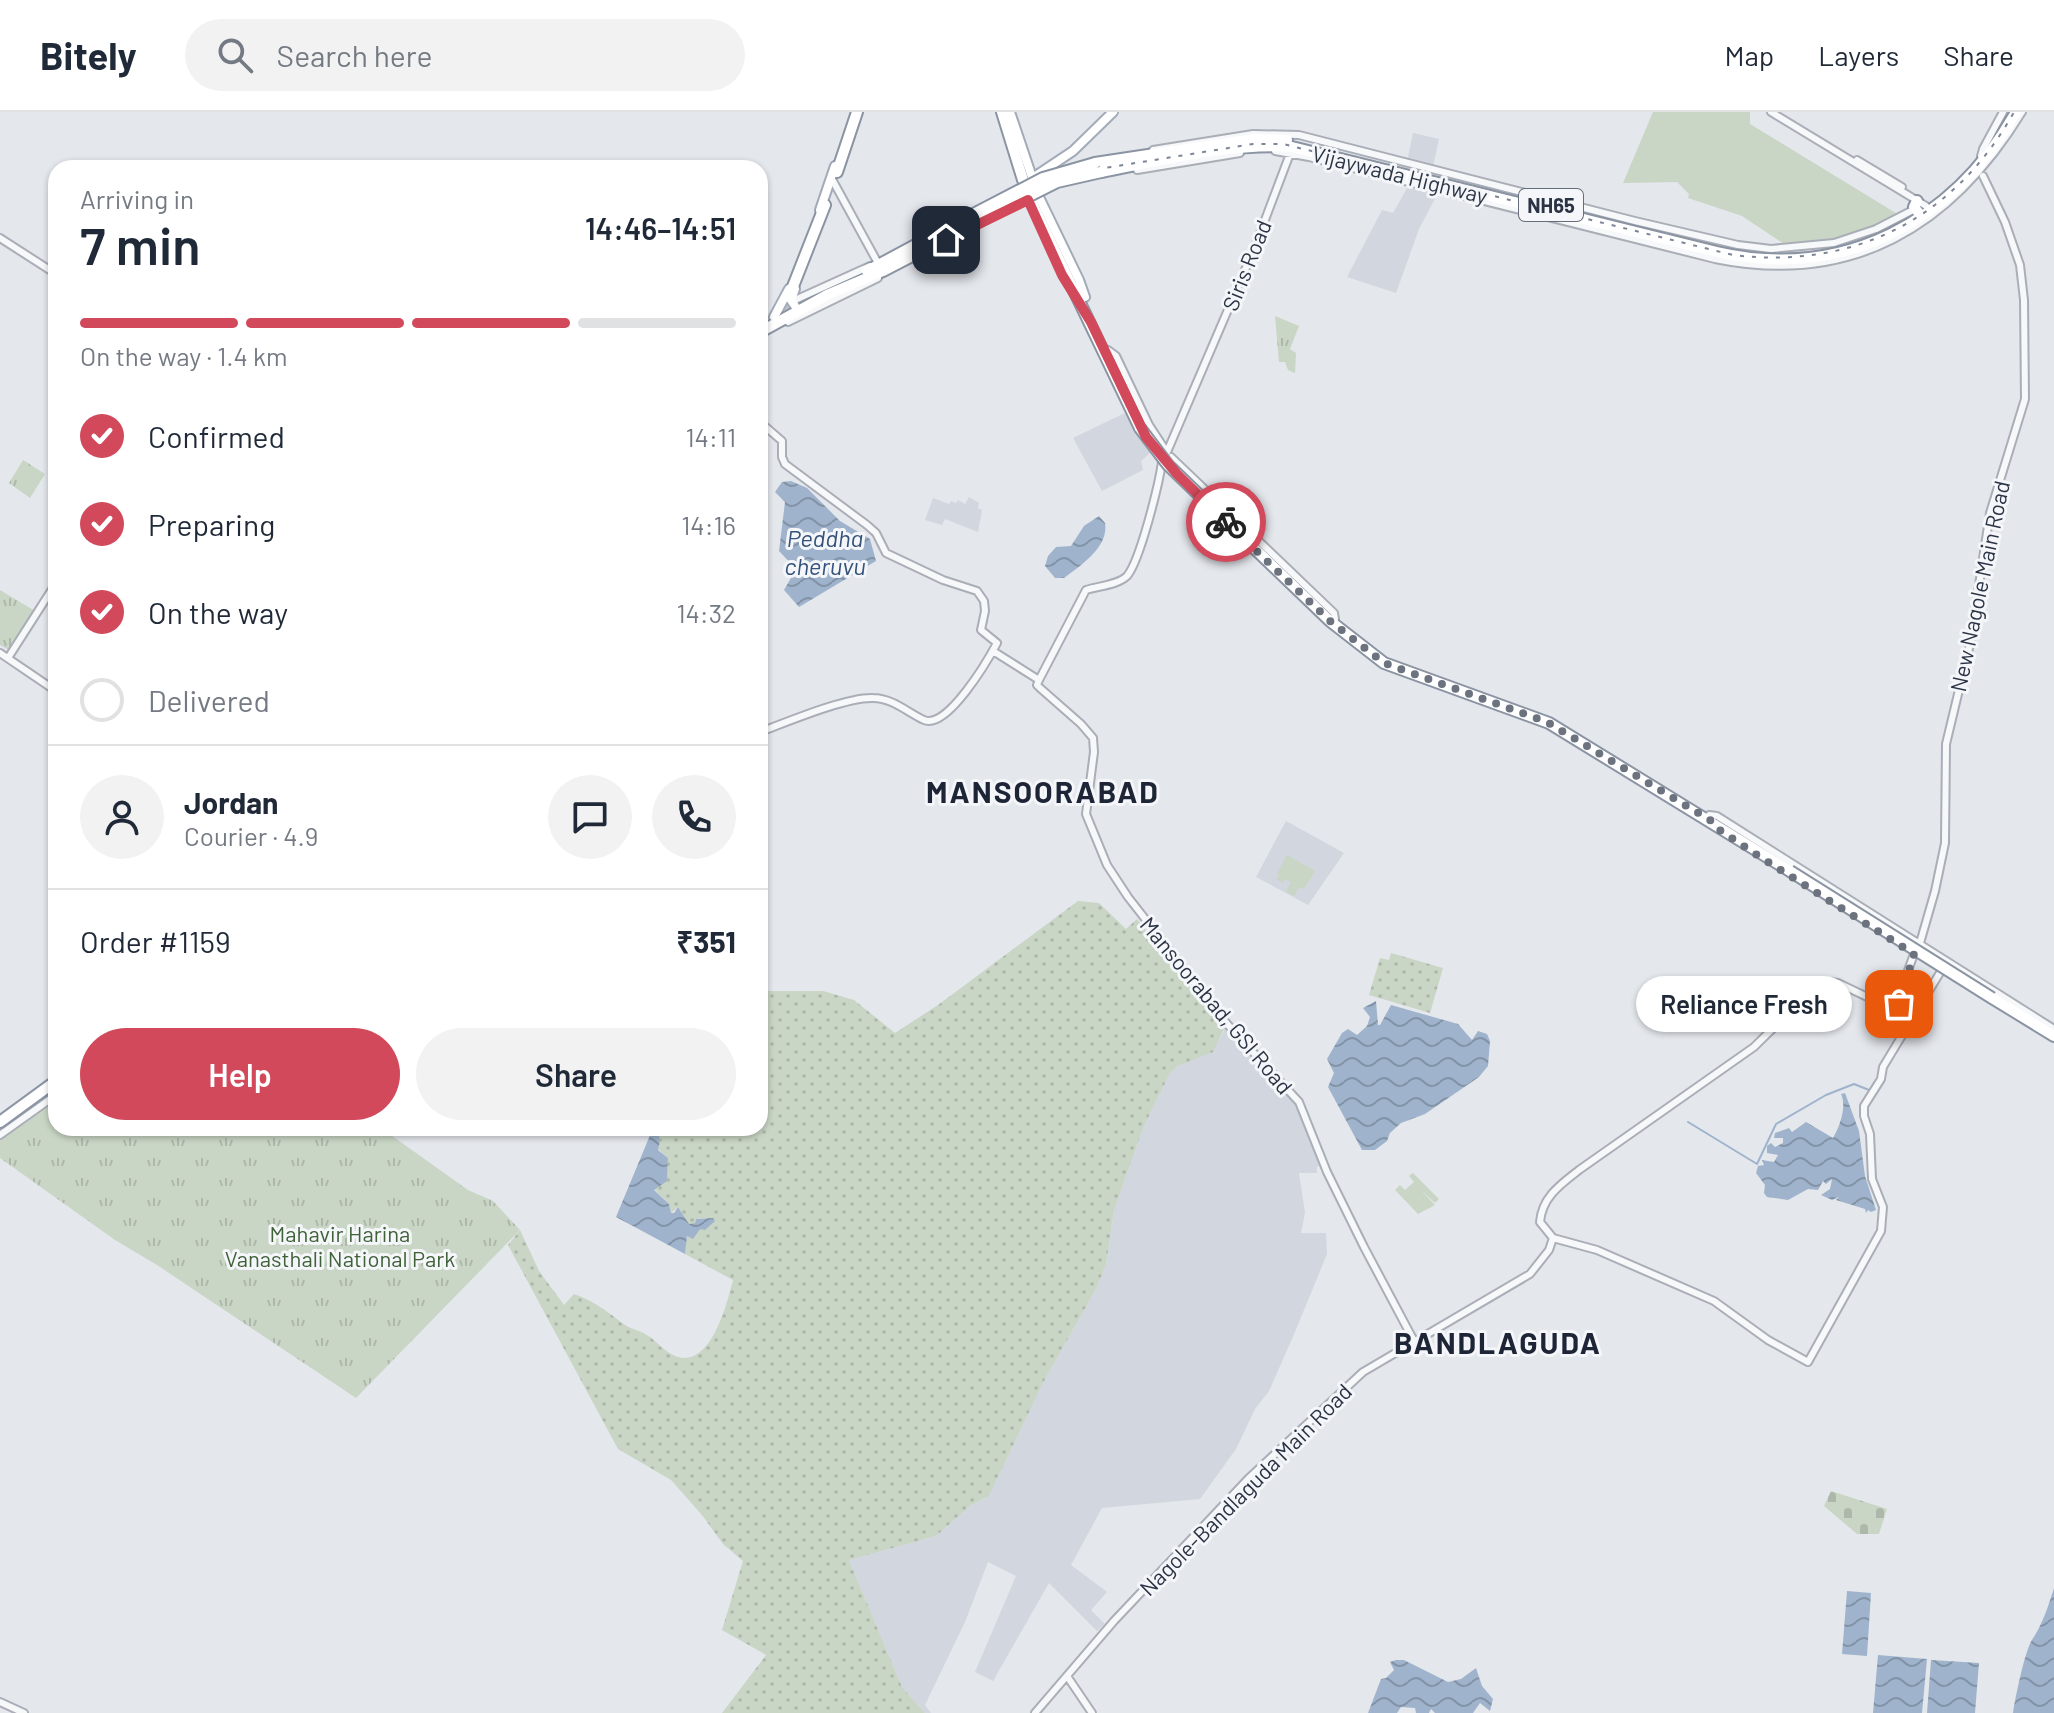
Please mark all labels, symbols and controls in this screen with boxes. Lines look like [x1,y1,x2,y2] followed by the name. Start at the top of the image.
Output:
[185,19,745,91] search box
[40,32,137,78] text: Bitely
[213,33,257,77] icon: search
[277,37,433,73] text: Search here
[1724,38,1774,72] text: Map
[1818,38,1899,72] text: Layers
[1943,38,2014,72] text: Share
[1310,140,1490,208] street label: Vijaywada Highway
[80,183,194,214] text: Arriving in
[1519,189,1583,221] road number: NH65
[912,206,980,274] pin
[585,210,736,246] text: 14:46–14:51
[80,213,200,275] text: 7 min
[1216,216,1276,314] street label: Siris Road
[924,218,968,262] icon: home
[80,340,288,371] text: On the way · 1.4 km
[80,414,124,458] icon: check
[148,418,285,454] text: Confirmed
[685,421,736,452] text: 14:11
[1944,478,2014,694] street label: New Nagole Main Road
[1186,482,1266,562] courier
[1204,500,1248,544] icon: bike
[80,502,124,546] icon: check
[148,506,275,542] text: Preparing
[681,509,736,540] text: 14:16
[784,523,866,580] water label: Peddha cheruvu
[80,590,124,634] icon: check
[148,594,288,630] text: On the way
[676,597,736,628] text: 14:32
[148,682,270,718] text: Delivered
[926,773,1160,809] district label: MANSOORABAD
[80,775,164,859] button: person
[548,775,632,859] button: chat
[652,775,736,859] button: phone
[184,784,279,820] text: Jordan
[184,820,318,851] text: Courier · 4.9
[1135,911,1299,1099] street label: Mansoorabad, GSI Road
[80,923,231,959] text: Order #1159
[676,923,736,959] text: ₹351
[1865,970,1933,1038] pin
[1635,976,1851,1032] callout: Reliance Fresh
[1877,982,1921,1026] icon: bag
[1660,988,1828,1019] text: Reliance Fresh
[80,1028,400,1120] button: Help
[416,1028,736,1120] button: Share
[225,1220,455,1271] park label: Mahavir Harina Vanasthali National Park
[1394,1324,1602,1360] district label: BANDLAGUDA
[1134,1378,1356,1600] street label: Nagole-Bandlaguda Main Road

